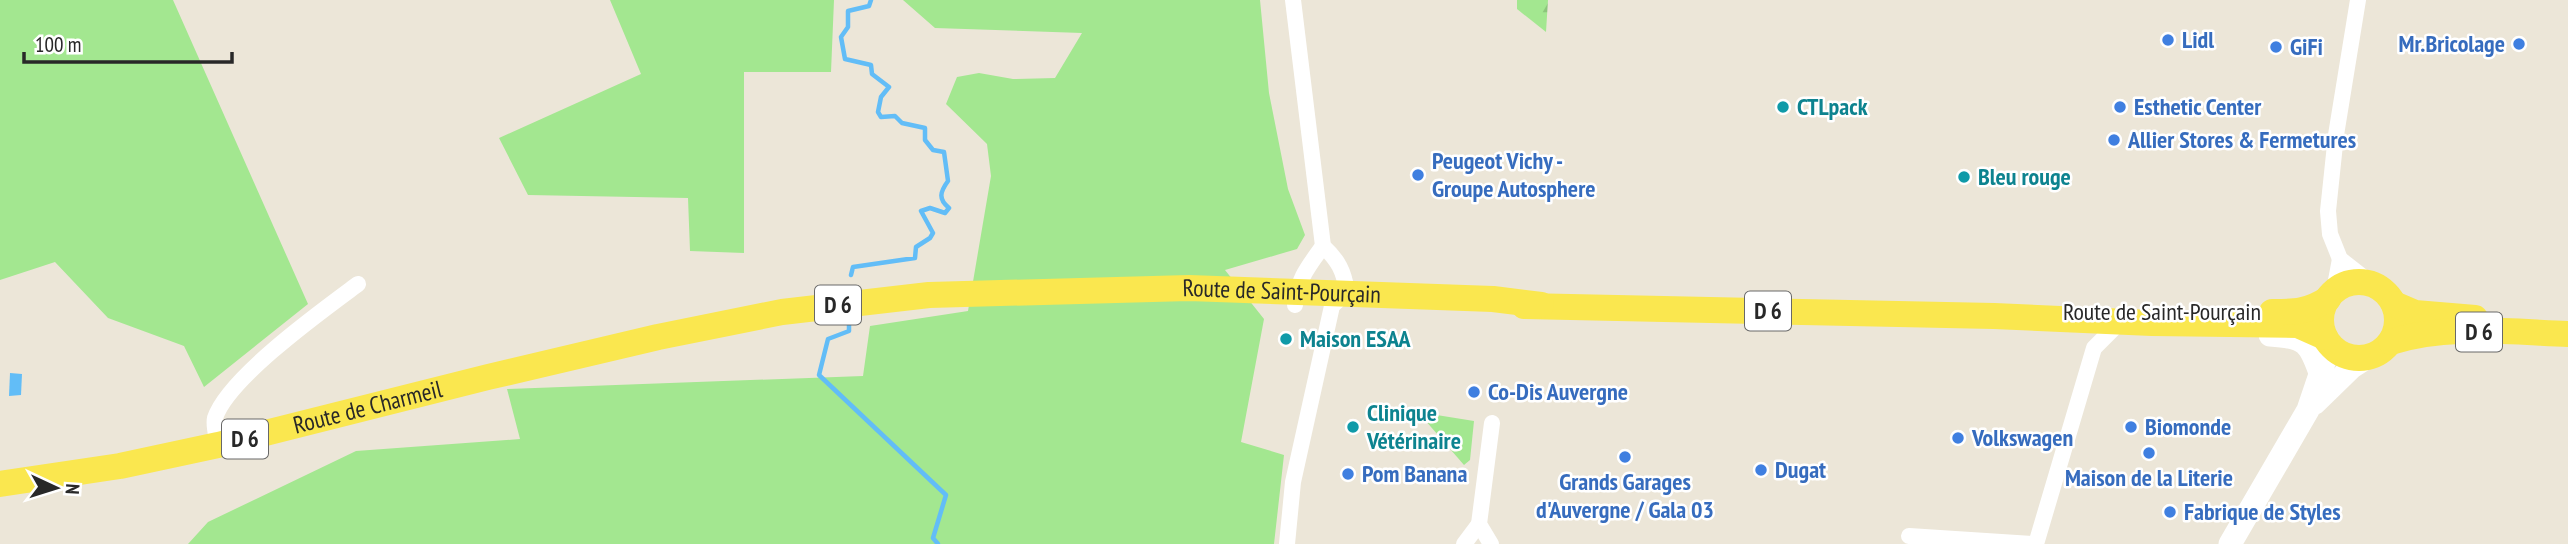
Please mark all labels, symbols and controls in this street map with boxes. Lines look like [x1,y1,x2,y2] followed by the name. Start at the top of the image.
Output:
[24,21,233,65] scale bar
[2182,24,2214,55] place label: Lidl
[2399,28,2505,59] place label: Mr.Bricolage
[35,31,81,58] text: 100 m
[2290,31,2323,62] place label: GiFi
[2160,32,2176,48] marker: Lidl
[2511,36,2527,52] marker: Mr.Bricolage
[2268,39,2284,55] marker: GiFi
[1797,91,1868,122] place label: CTLpack
[2134,91,2262,122] place label: Esthetic Center
[1775,99,1791,115] marker: CTLpack
[2112,99,2128,115] marker: Esthetic Center
[2127,124,2356,155] place label: Allier Stores & Fermetures
[2106,132,2122,148] marker: Allier Stores & Fermetures
[1432,145,1595,204] place label: Peugeot Vichy - Groupe Autosphere
[1978,161,2071,192] place label: Bleu rouge
[1410,167,1426,183] marker: Peugeot Vichy - Groupe Autosphere
[1956,169,1972,185] marker: Bleu rouge
[1182,272,1381,310] street label: Route de Saint-Pourçain
[815,286,861,324] road number: D 6
[1745,292,1791,330] road number: D 6
[2063,296,2261,327] street label: Route de Saint-Pourçain
[2456,312,2502,352] road number: D 6
[1300,323,1412,354] place label: Maison ESAA
[1278,331,1294,347] marker: Maison ESAA
[290,373,446,440] street label: Route de Charmeil
[1488,376,1628,407] place label: Co-Dis Auvergne
[1466,384,1482,400] marker: Co-Dis Auvergne
[1366,397,1461,456] place label: Clinique Vétérinaire
[2145,411,2231,442] place label: Biomonde
[1345,419,1361,435] marker: Clinique Vétérinaire
[2123,419,2139,435] marker: Biomonde
[222,420,268,458] road number: D 6
[1971,422,2073,453] place label: Volkswagen
[1950,430,1966,446] marker: Volkswagen
[2141,445,2157,461] marker: Maison de la Literie
[1617,449,1633,465] marker: Grands Garages d'Auvergne / Gala 03
[21,453,91,523] north arrow
[1775,454,1826,485] place label: Dugat
[1362,458,1467,489] place label: Pom Banana
[1753,462,1769,478] marker: Dugat
[2065,462,2233,493] place label: Maison de la Literie
[1340,466,1356,482] marker: Pom Banana
[1536,466,1714,525] place label: Grands Garages d'Auvergne / Gala 03
[61,483,85,495] text: N
[2184,496,2341,527] place label: Fabrique de Styles
[2162,504,2178,520] marker: Fabrique de Styles

